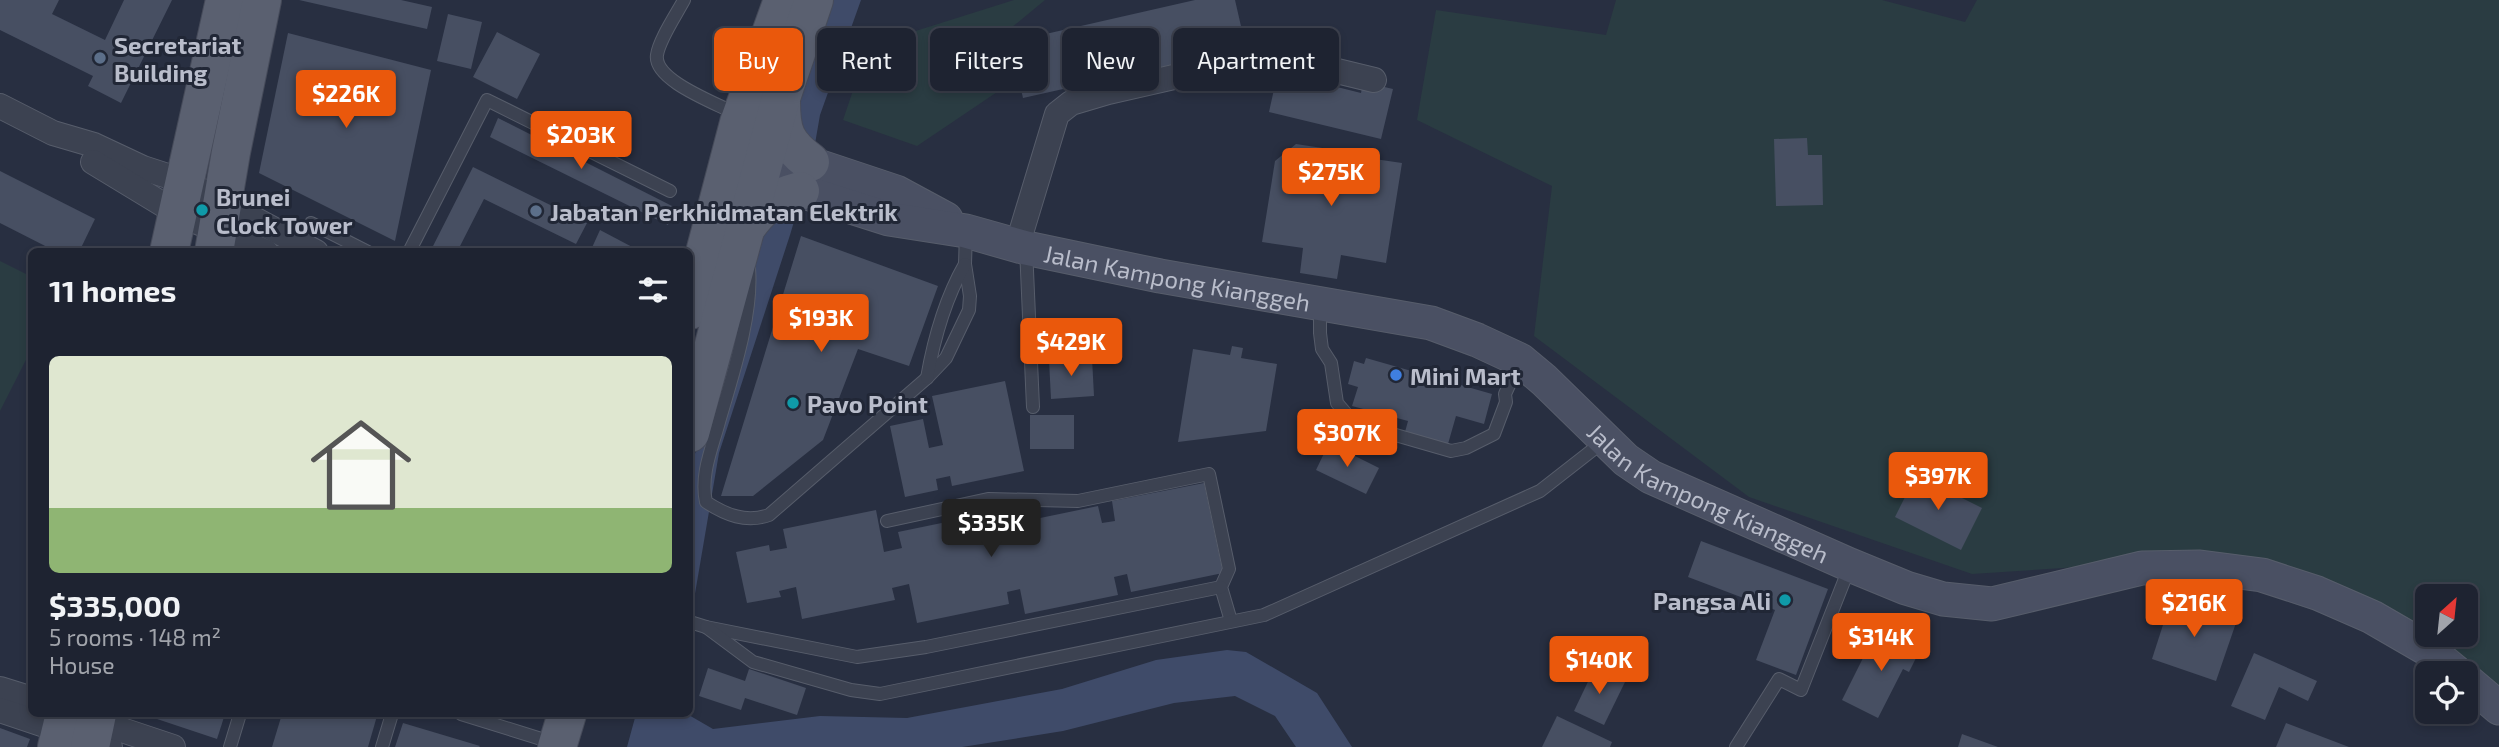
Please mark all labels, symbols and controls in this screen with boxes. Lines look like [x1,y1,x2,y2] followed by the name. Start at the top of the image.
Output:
[714,28,803,91] chip: Buy
[817,28,916,91] chip: Rent
[930,28,1048,91] chip: Filters
[1062,28,1159,91] chip: New
[1173,28,1339,91] chip: Apartment
[114,30,241,87] place label: Secretariat Building
[92,50,108,66] marker: Secretariat Building
[297,71,395,130] pin: $226K
[312,79,380,107] text: $226K
[532,111,630,171] pin: $203K
[547,120,615,148] text: $203K
[1282,148,1380,208] pin: $275K
[1298,157,1364,185] text: $275K
[216,182,353,239] place label: Brunei Clock Tower
[550,197,898,226] place label: Jabatan Perkhidmatan Elektrik
[194,202,210,218] marker: Brunei Clock Tower
[528,203,544,219] marker: Jabatan Perkhidmatan Elektrik
[1042,238,1313,316] street label: Jalan Kampong Kianggeh
[634,271,672,309] icon: filters
[49,272,176,308] text: 11 homes
[772,294,870,354] pin: $193K
[789,303,853,331] text: $193K
[1022,318,1120,378] pin: $429K
[1036,327,1106,355] text: $429K
[1410,361,1521,390] place label: Mini Mart
[1388,367,1404,383] marker: Mini Mart
[807,389,928,418] place label: Pavo Point
[785,395,801,411] marker: Pavo Point
[298,402,424,528] icon: home
[1298,410,1396,469] pin: $307K
[1582,417,1833,568] street label: Jalan Kampong Kianggeh
[1313,418,1381,446] text: $307K
[1889,452,1987,512] pin: $397K
[1905,461,1971,489] text: $397K
[942,500,1040,559] pin: $335K
[958,508,1024,536] text: $335K
[2145,580,2243,639] pin: $216K
[2415,584,2478,648] north arrow
[2415,584,2478,724] map controls
[1653,586,1771,615] place label: Pangsa Ali
[49,587,181,623] text: $335,000
[2162,588,2226,616] text: $216K
[1777,592,1793,608] marker: Pangsa Ali
[1832,614,1930,673] pin: $314K
[1848,622,1914,650] text: $314K
[49,623,221,651] text: 5 rooms · 148 m²
[1550,636,1648,696] pin: $140K
[1565,645,1633,673] text: $140K
[49,651,115,679] text: House
[2415,661,2478,724] button: locate

